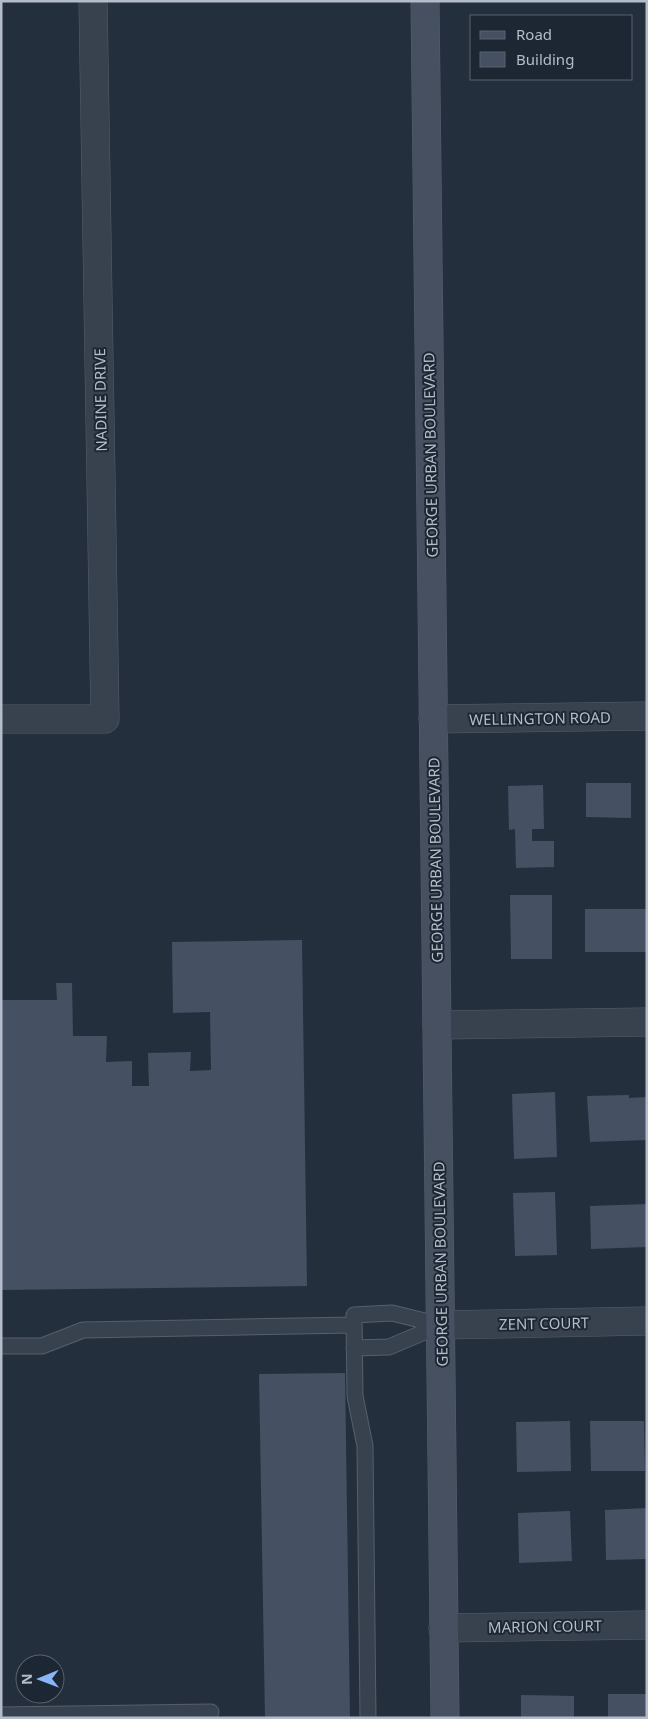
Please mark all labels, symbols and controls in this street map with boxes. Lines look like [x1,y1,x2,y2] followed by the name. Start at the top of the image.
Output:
[470,15,633,80] legend
[516,24,552,44] text: Road
[516,49,574,69] text: Building
[89,348,111,452] street label: NADINE DRIVE
[418,352,442,558] street label: GEORGE URBAN BOULEVARD
[469,707,611,729] street label: WELLINGTON ROAD
[423,757,447,963] street label: GEORGE URBAN BOULEVARD
[428,1161,452,1367] street label: GEORGE URBAN BOULEVARD
[499,1312,590,1334] street label: ZENT COURT
[488,1615,603,1637] street label: MARION COURT
[15,1654,65,1704] north arrow
[17,1673,36,1685] text: N

